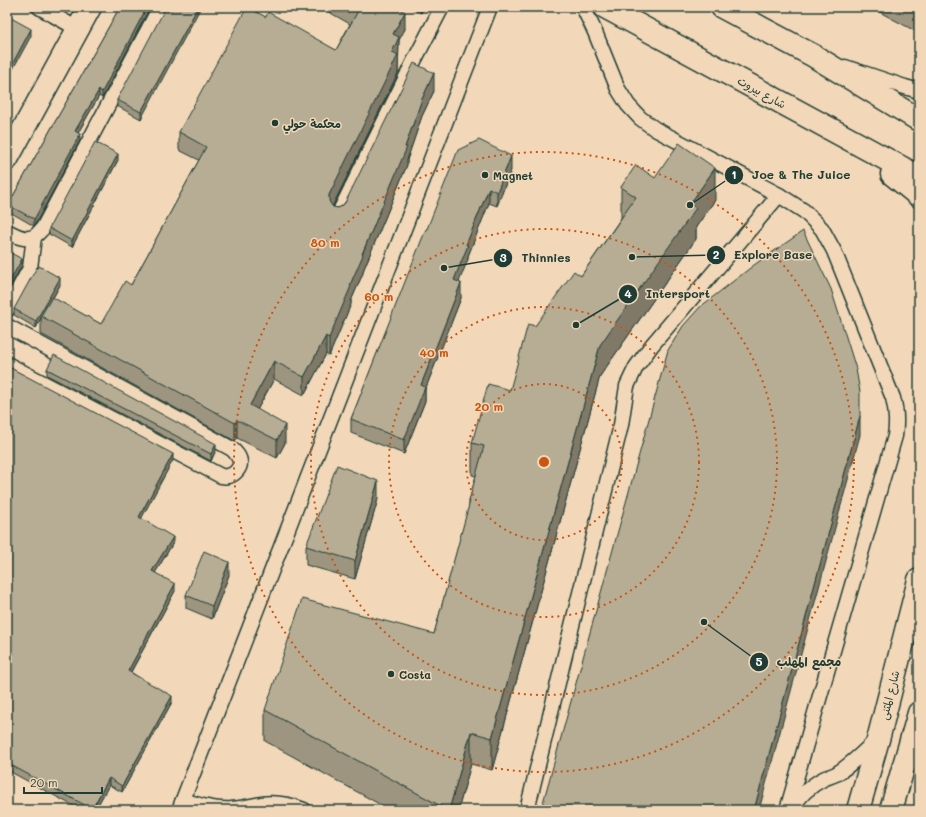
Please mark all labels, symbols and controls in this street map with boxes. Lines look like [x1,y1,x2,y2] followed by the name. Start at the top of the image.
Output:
[734,73,789,113] street label: شارع بيروت
[283,116,341,134] place label: محكمة حولي
[270,118,280,128] marker: محكمة حولي
[724,163,858,187] callout: Joe & The Juice
[731,166,737,182] text: 1
[752,166,850,182] text: Joe & The Juice
[493,168,533,183] place label: Magnet
[480,170,490,180] marker: Magnet
[310,234,340,250] text: 80 m
[706,243,820,267] callout: Explore Base
[493,246,578,270] callout: Thinnies
[713,246,720,262] text: 2
[734,246,812,262] text: Explore Base
[499,249,507,265] text: 3
[521,249,571,265] text: Thinnies
[618,282,718,306] callout: Intersport
[624,285,632,301] text: 4
[646,285,710,301] text: Intersport
[365,288,393,304] text: 60 m
[419,344,449,360] text: 40 m
[475,398,503,414] text: 20 m
[537,455,551,469] centre of rings
[749,650,849,674] callout: مجمع المهلب
[755,653,763,669] text: 5
[777,653,841,671] text: مجمع المهلب
[399,667,431,682] place label: Costa
[386,669,396,679] marker: Costa
[876,669,904,722] street label: شارع المثنى
[24,769,102,795] scale bar
[30,774,58,790] text: 20 m

